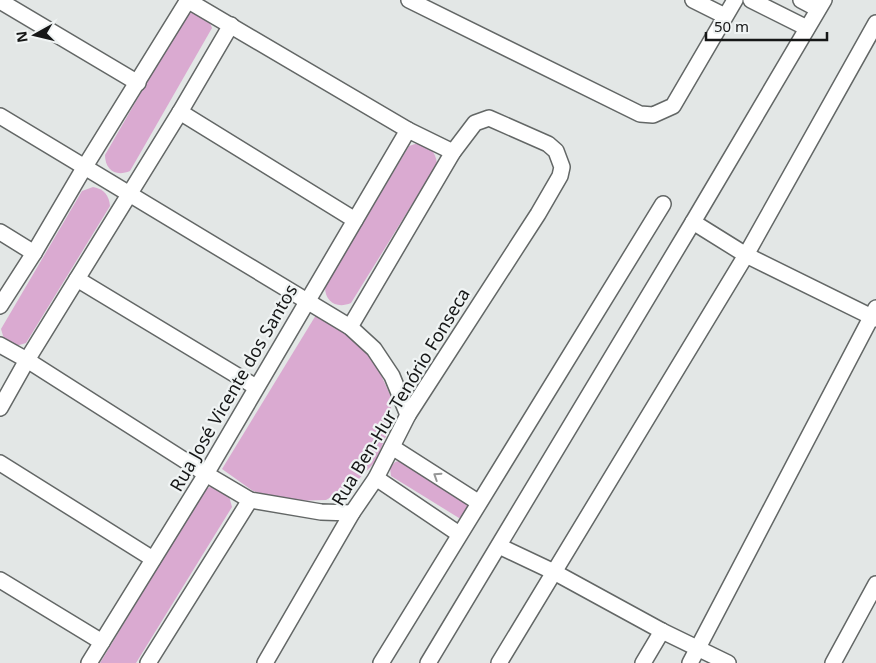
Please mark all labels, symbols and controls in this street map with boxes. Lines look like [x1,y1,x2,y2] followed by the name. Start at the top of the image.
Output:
[10,10,60,60] north arrow
[706,10,827,42] scale bar
[714,16,749,36] text: 50 m
[11,30,32,44] text: N
[164,280,302,495] street label: Rua José Vicente dos Santos
[326,283,475,510] street label: Rua Ben-Hur Tenório Fonseca
[434,473,443,482] one-way arrow

